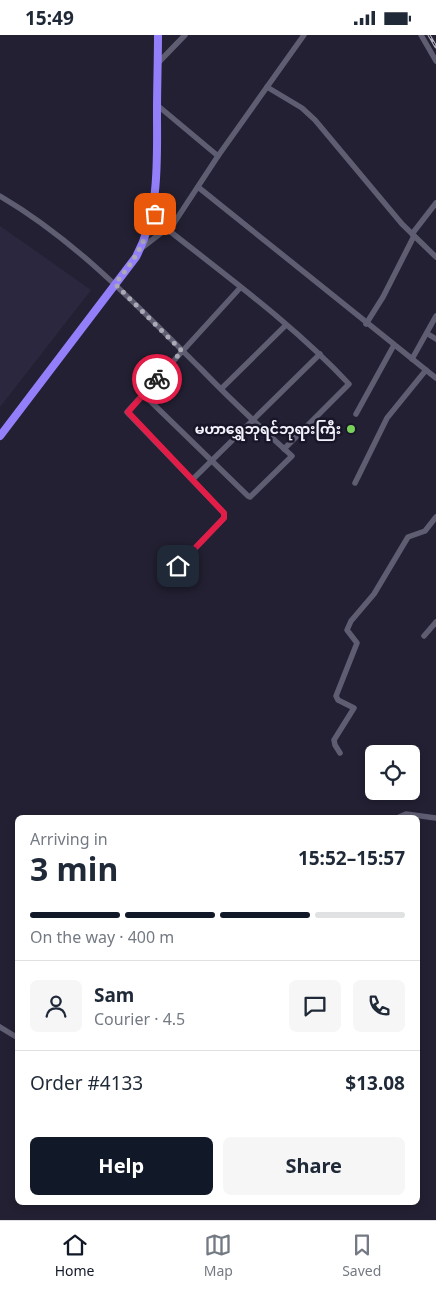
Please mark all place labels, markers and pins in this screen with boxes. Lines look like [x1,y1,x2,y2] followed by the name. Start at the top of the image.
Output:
[134,193,176,235] pin
[195,419,341,441] place label: မဟာရွှေဘုရင်ဘုရားကြီး
[345,423,357,435] marker: မဟာရွှေဘုရင်ဘုရားကြီး
[157,545,199,587] pin

